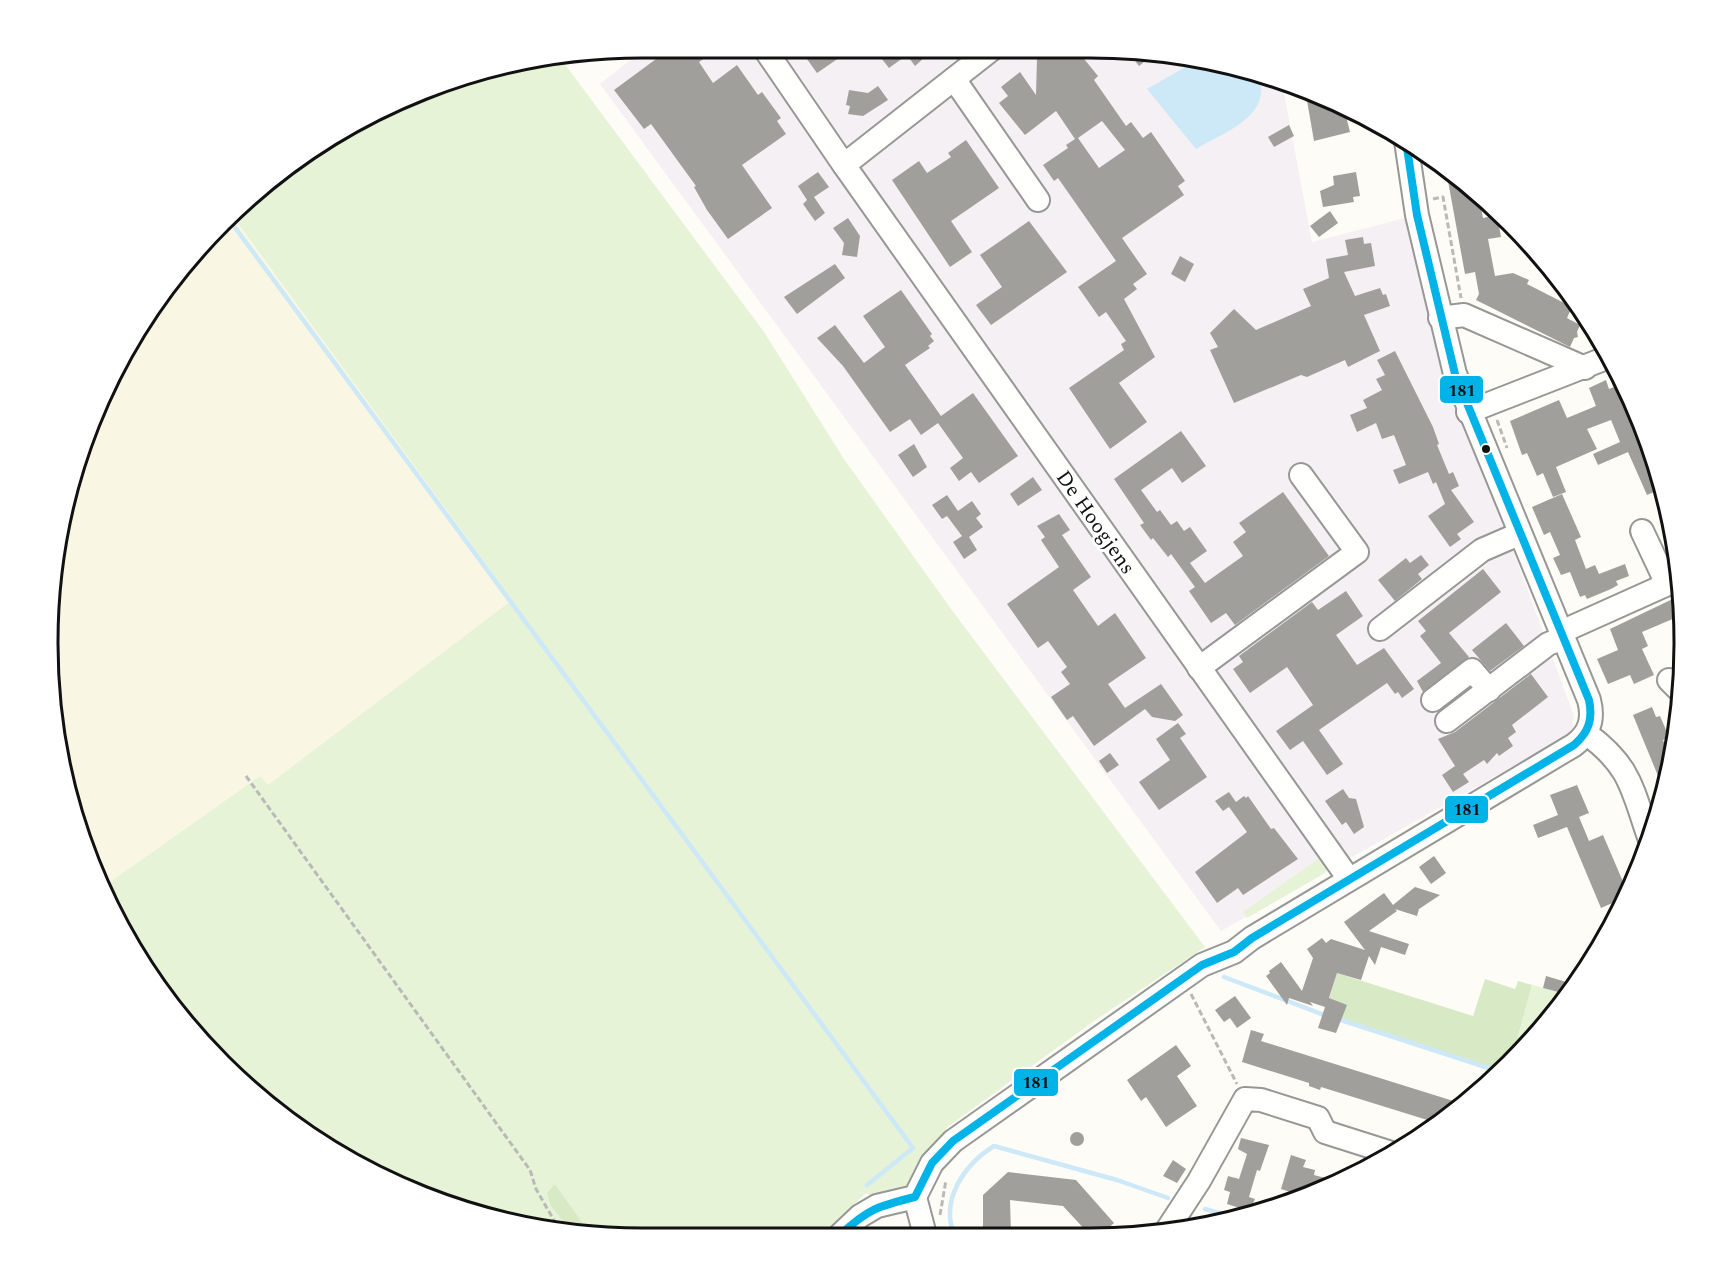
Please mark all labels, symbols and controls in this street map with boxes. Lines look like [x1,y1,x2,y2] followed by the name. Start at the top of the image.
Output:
[1439,375,1484,404] line badge: 181
[1449,379,1475,403] text: 181
[1480,443,1492,455] unlabelled marker
[1047,464,1143,581] street label: De Hoogjens
[1444,795,1489,824] line badge: 181
[1454,798,1480,822] text: 181
[1013,1068,1059,1097] line badge: 181
[1023,1071,1049,1095] text: 181

